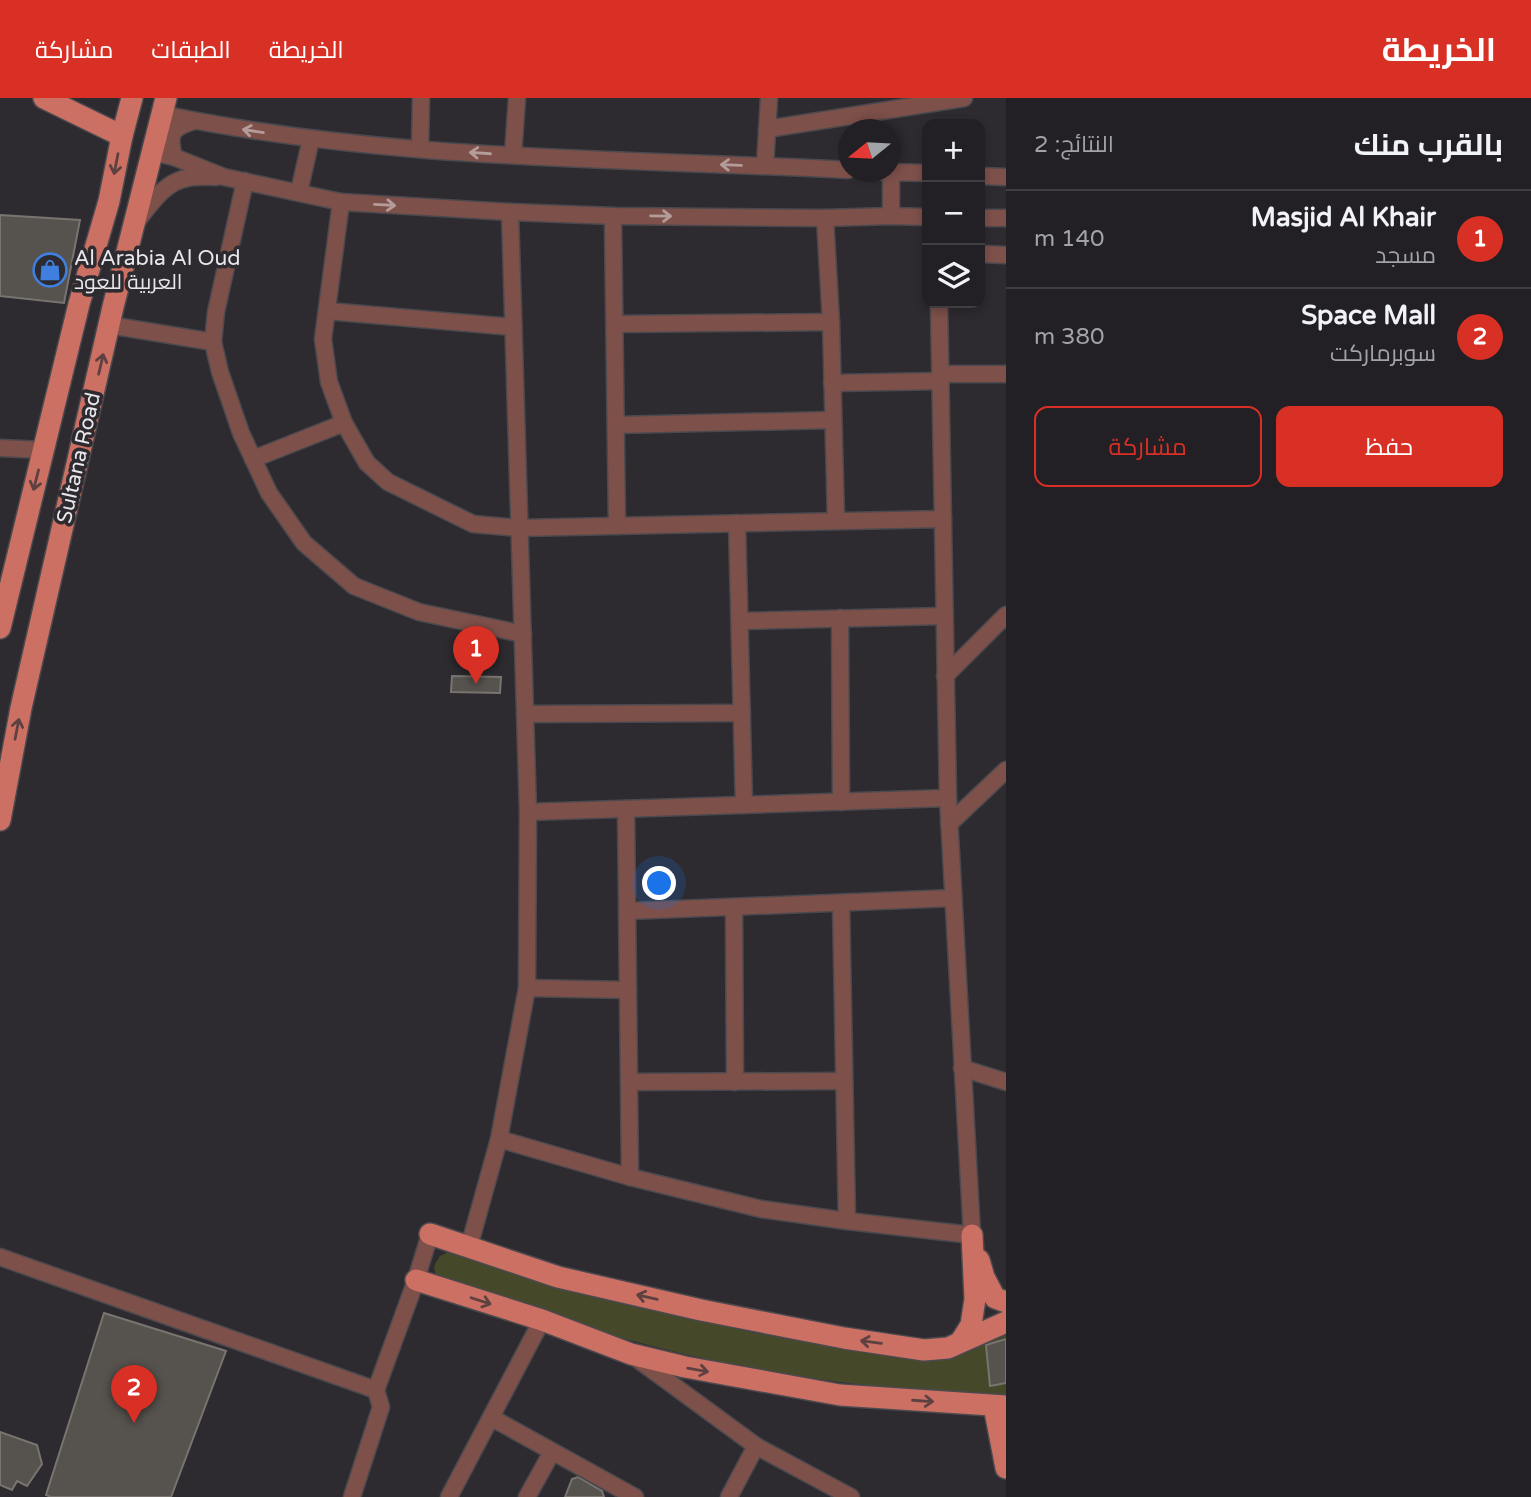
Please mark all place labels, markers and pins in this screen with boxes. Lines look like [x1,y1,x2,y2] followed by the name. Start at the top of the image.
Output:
[74,246,241,295] place label: Al Arabia Al Oud العربية للعود
[31,251,69,289] shop icon: Al Arabia Al Oud العربية للعود
[453,626,499,684] pin: 1
[111,1365,157,1423] pin: 2

